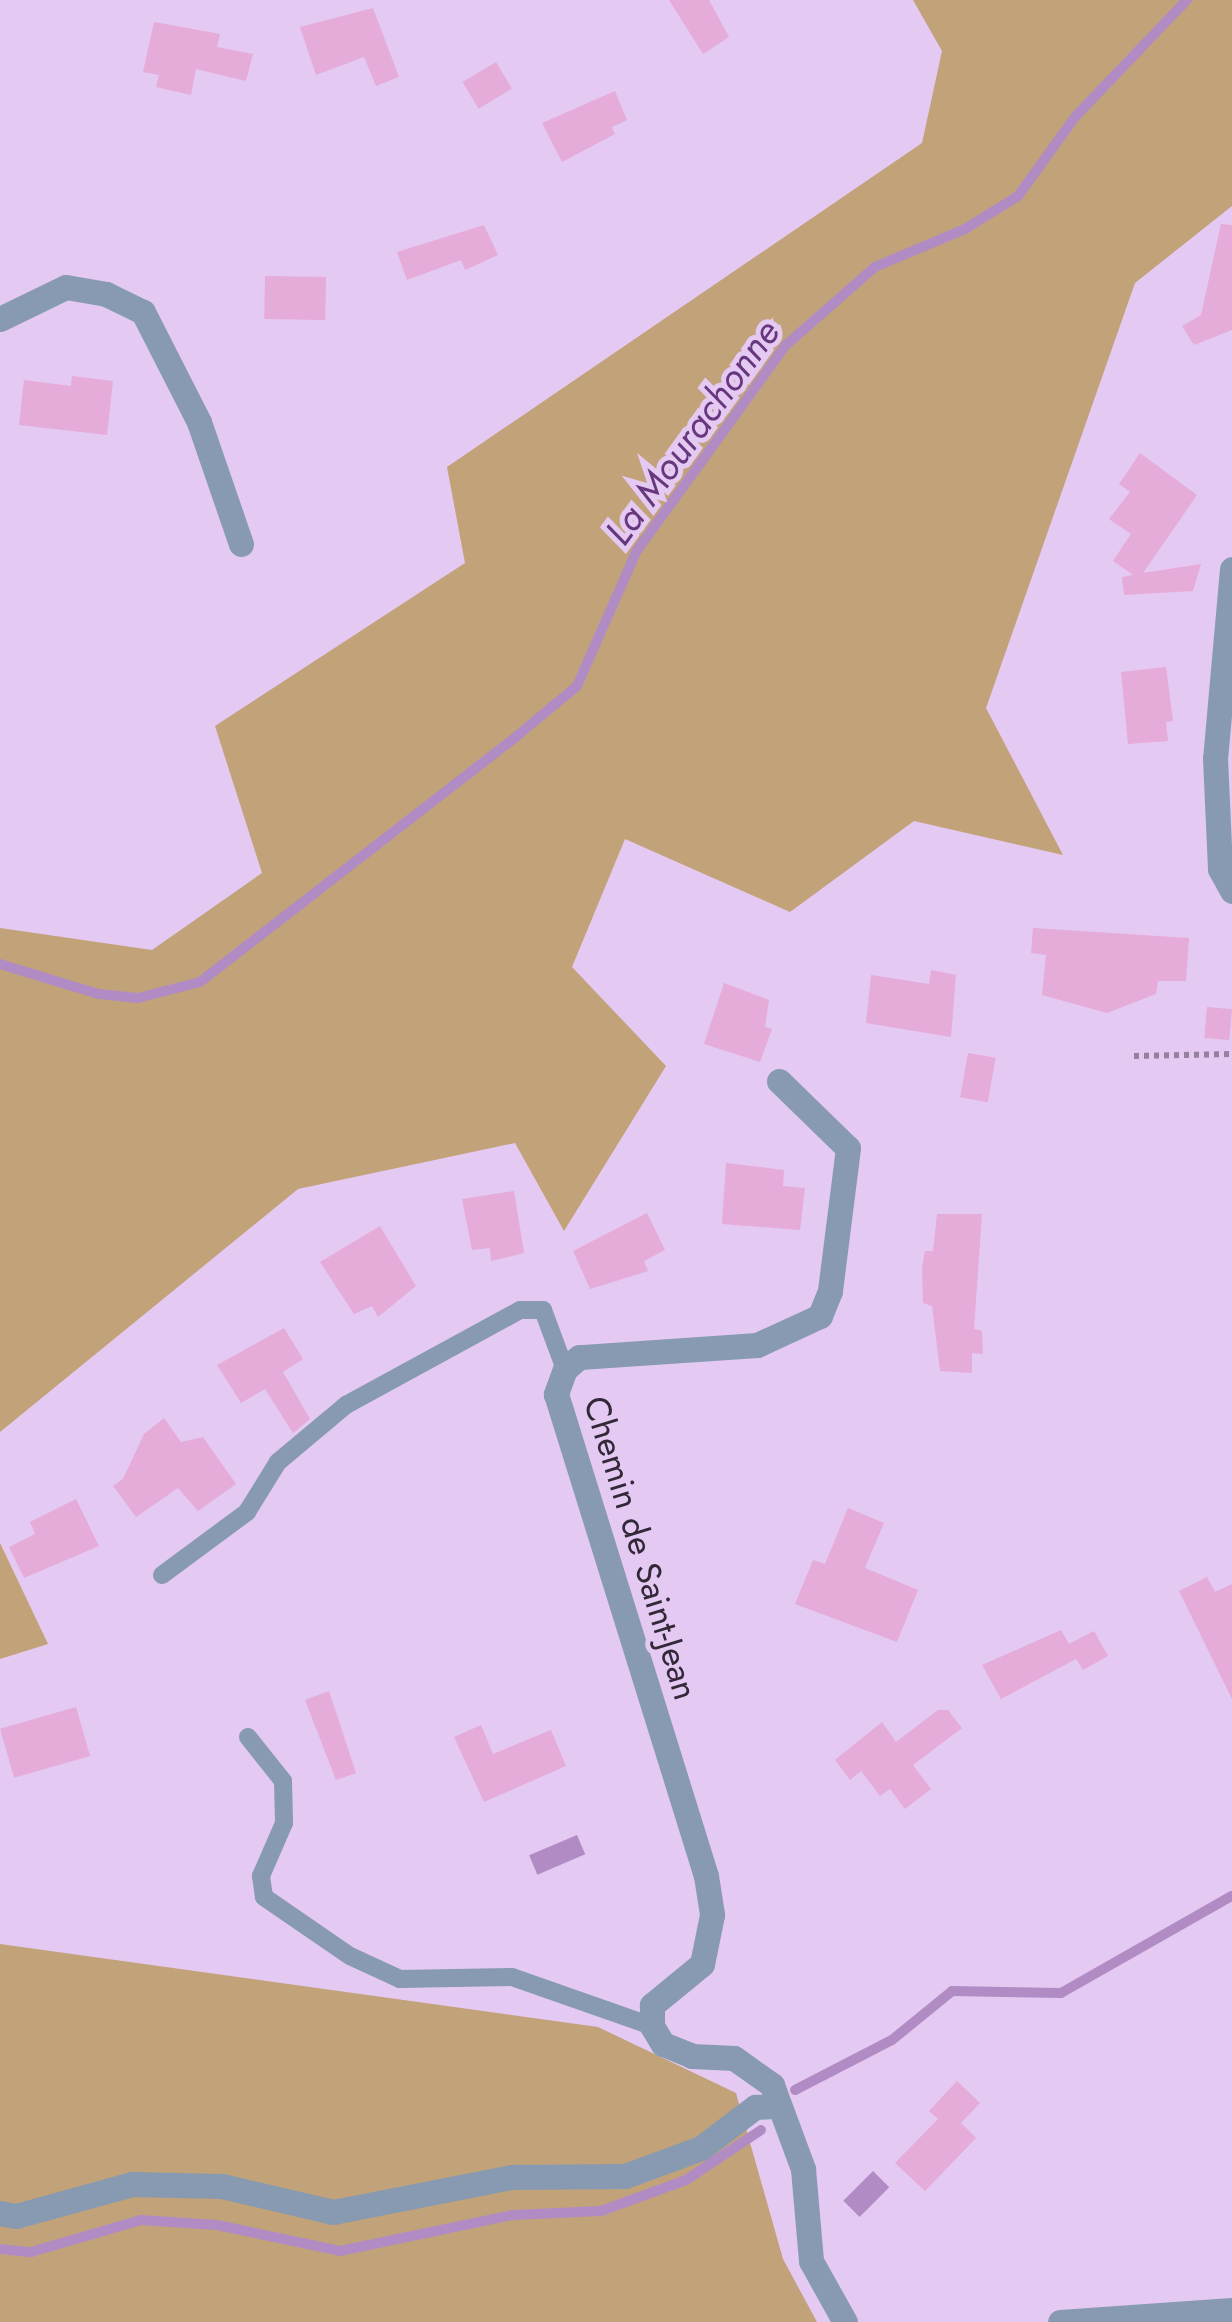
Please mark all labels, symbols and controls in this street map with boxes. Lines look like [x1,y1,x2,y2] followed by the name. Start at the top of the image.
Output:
[595,311,789,553] water label: La Mourachonne
[575,1391,707,1705] street label: Chemin de Saint-Jean

